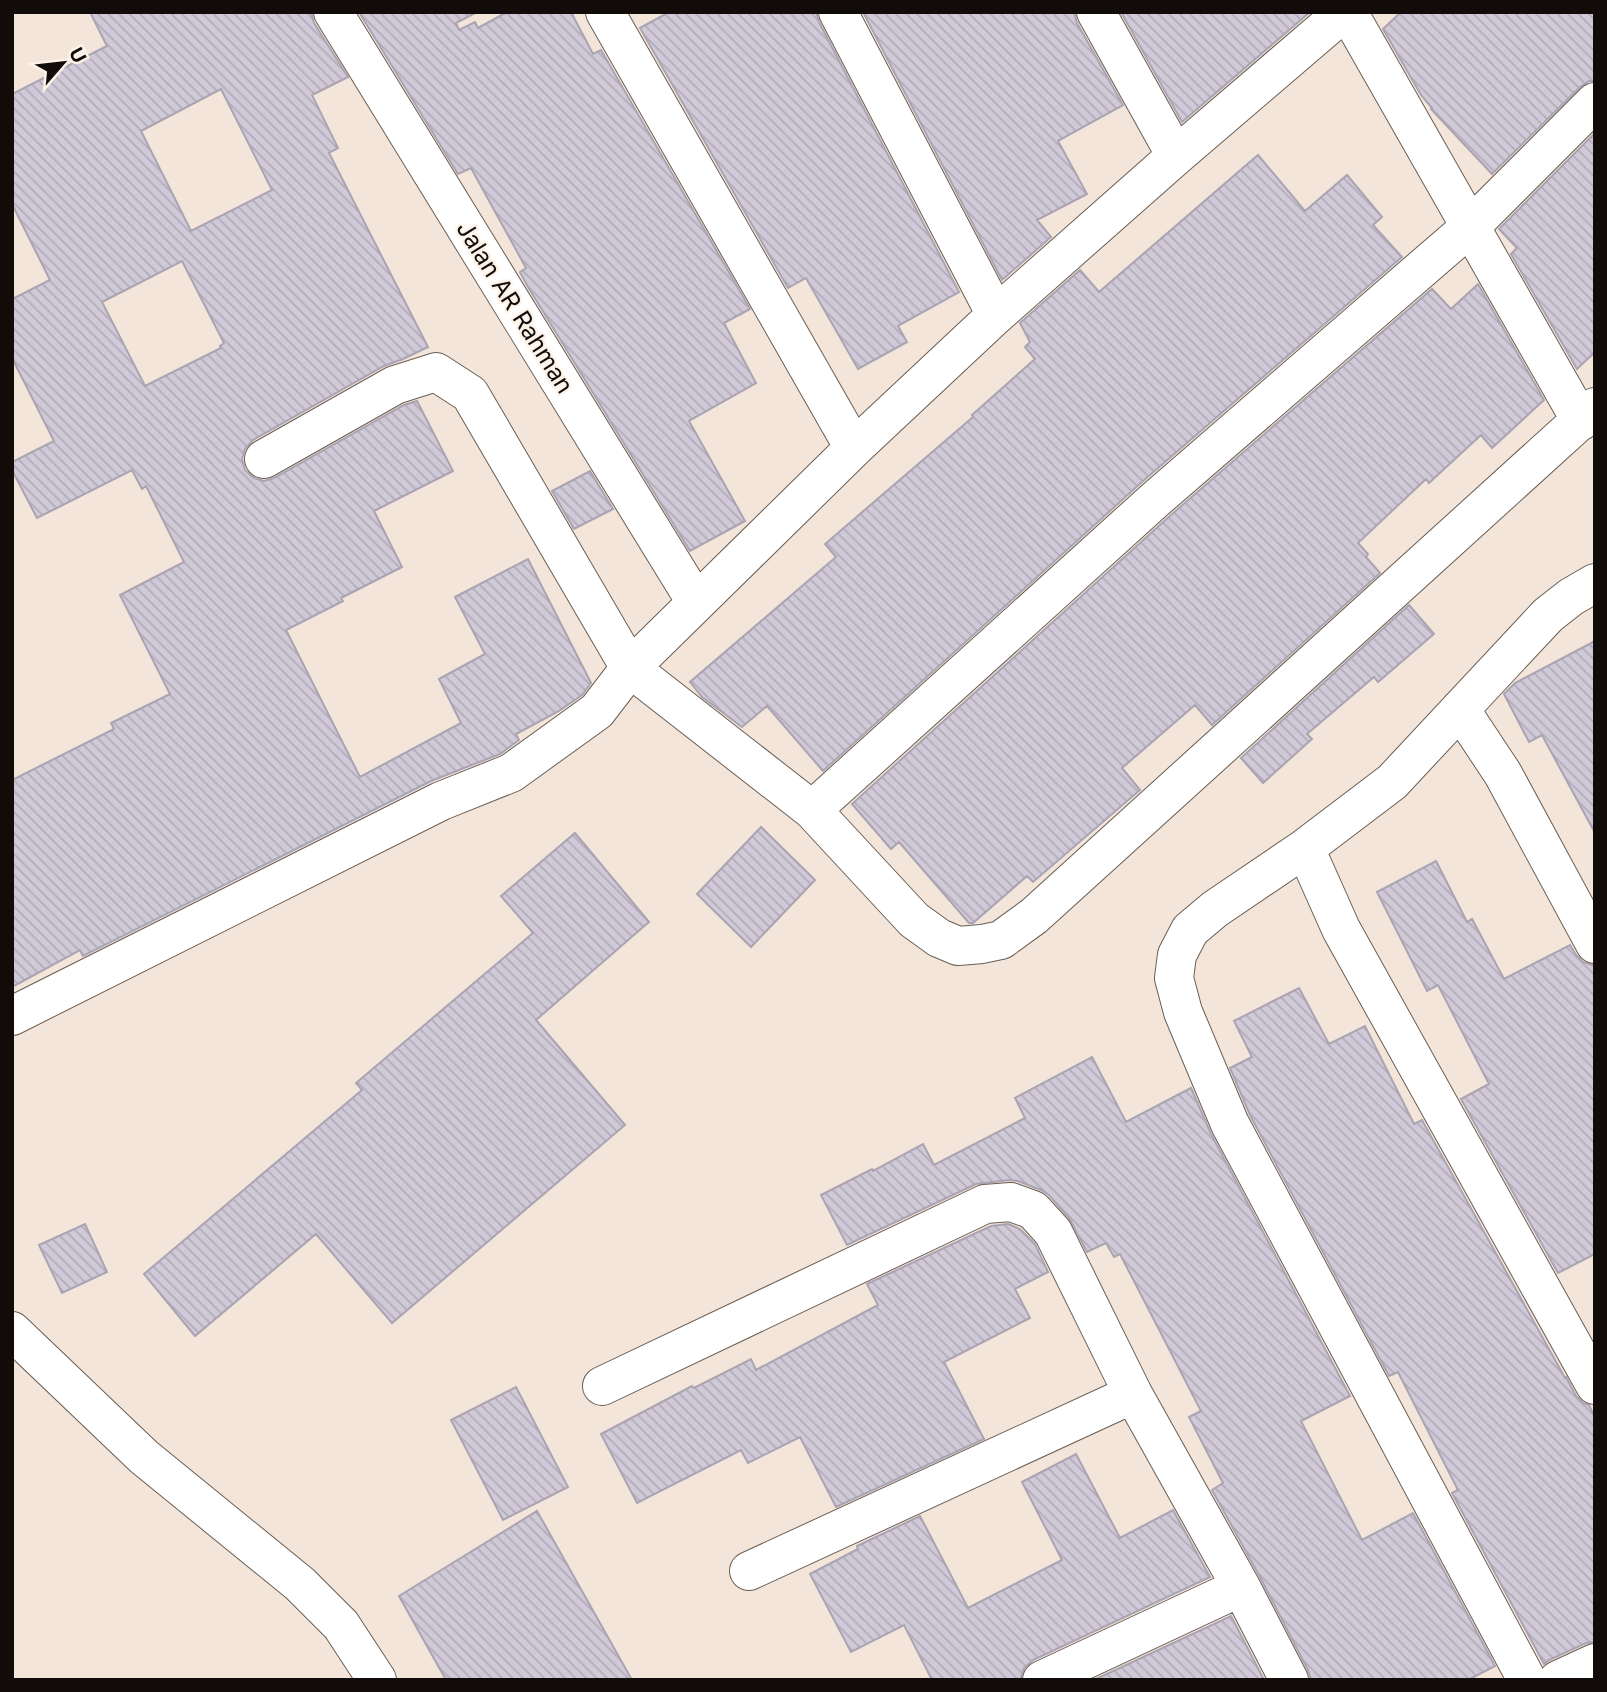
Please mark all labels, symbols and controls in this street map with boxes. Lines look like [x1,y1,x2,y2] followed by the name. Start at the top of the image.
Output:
[28,28,98,98] north arrow
[64,44,91,67] text: U
[450,215,580,399] street label: Jalan AR Rahman

